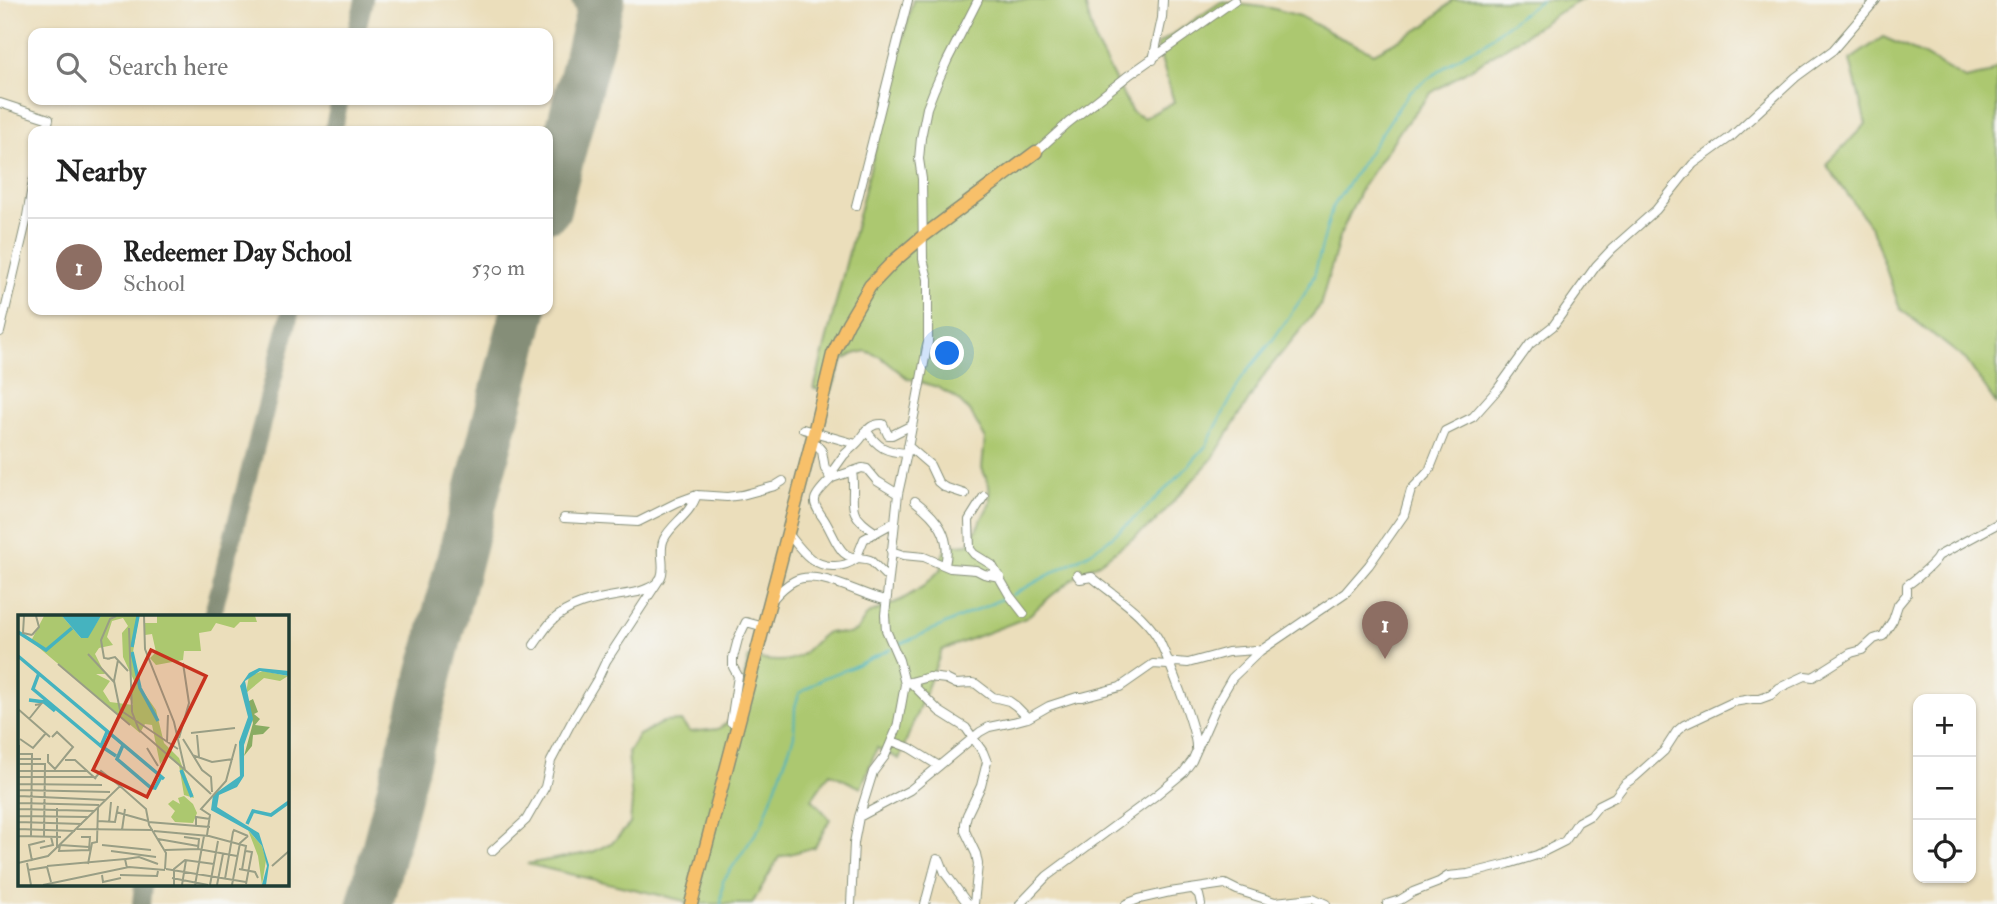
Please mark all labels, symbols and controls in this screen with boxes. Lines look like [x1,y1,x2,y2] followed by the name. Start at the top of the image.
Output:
[28,28,553,105] search box
[52,48,90,86] icon: search
[108,51,228,83] text: Search here
[56,153,146,190] text: Nearby
[123,237,352,269] text: Redeemer Day School
[75,253,83,282] text: 1
[472,253,525,282] text: 530 m
[123,269,185,298] text: School
[930,336,964,370] your location
[1362,601,1408,659] pin: 1
[18,615,289,886] inset map
[1913,694,1976,883] map controls
[1913,694,1976,757] button: +
[1913,757,1976,820] button: −
[1913,820,1976,883] button: locate

